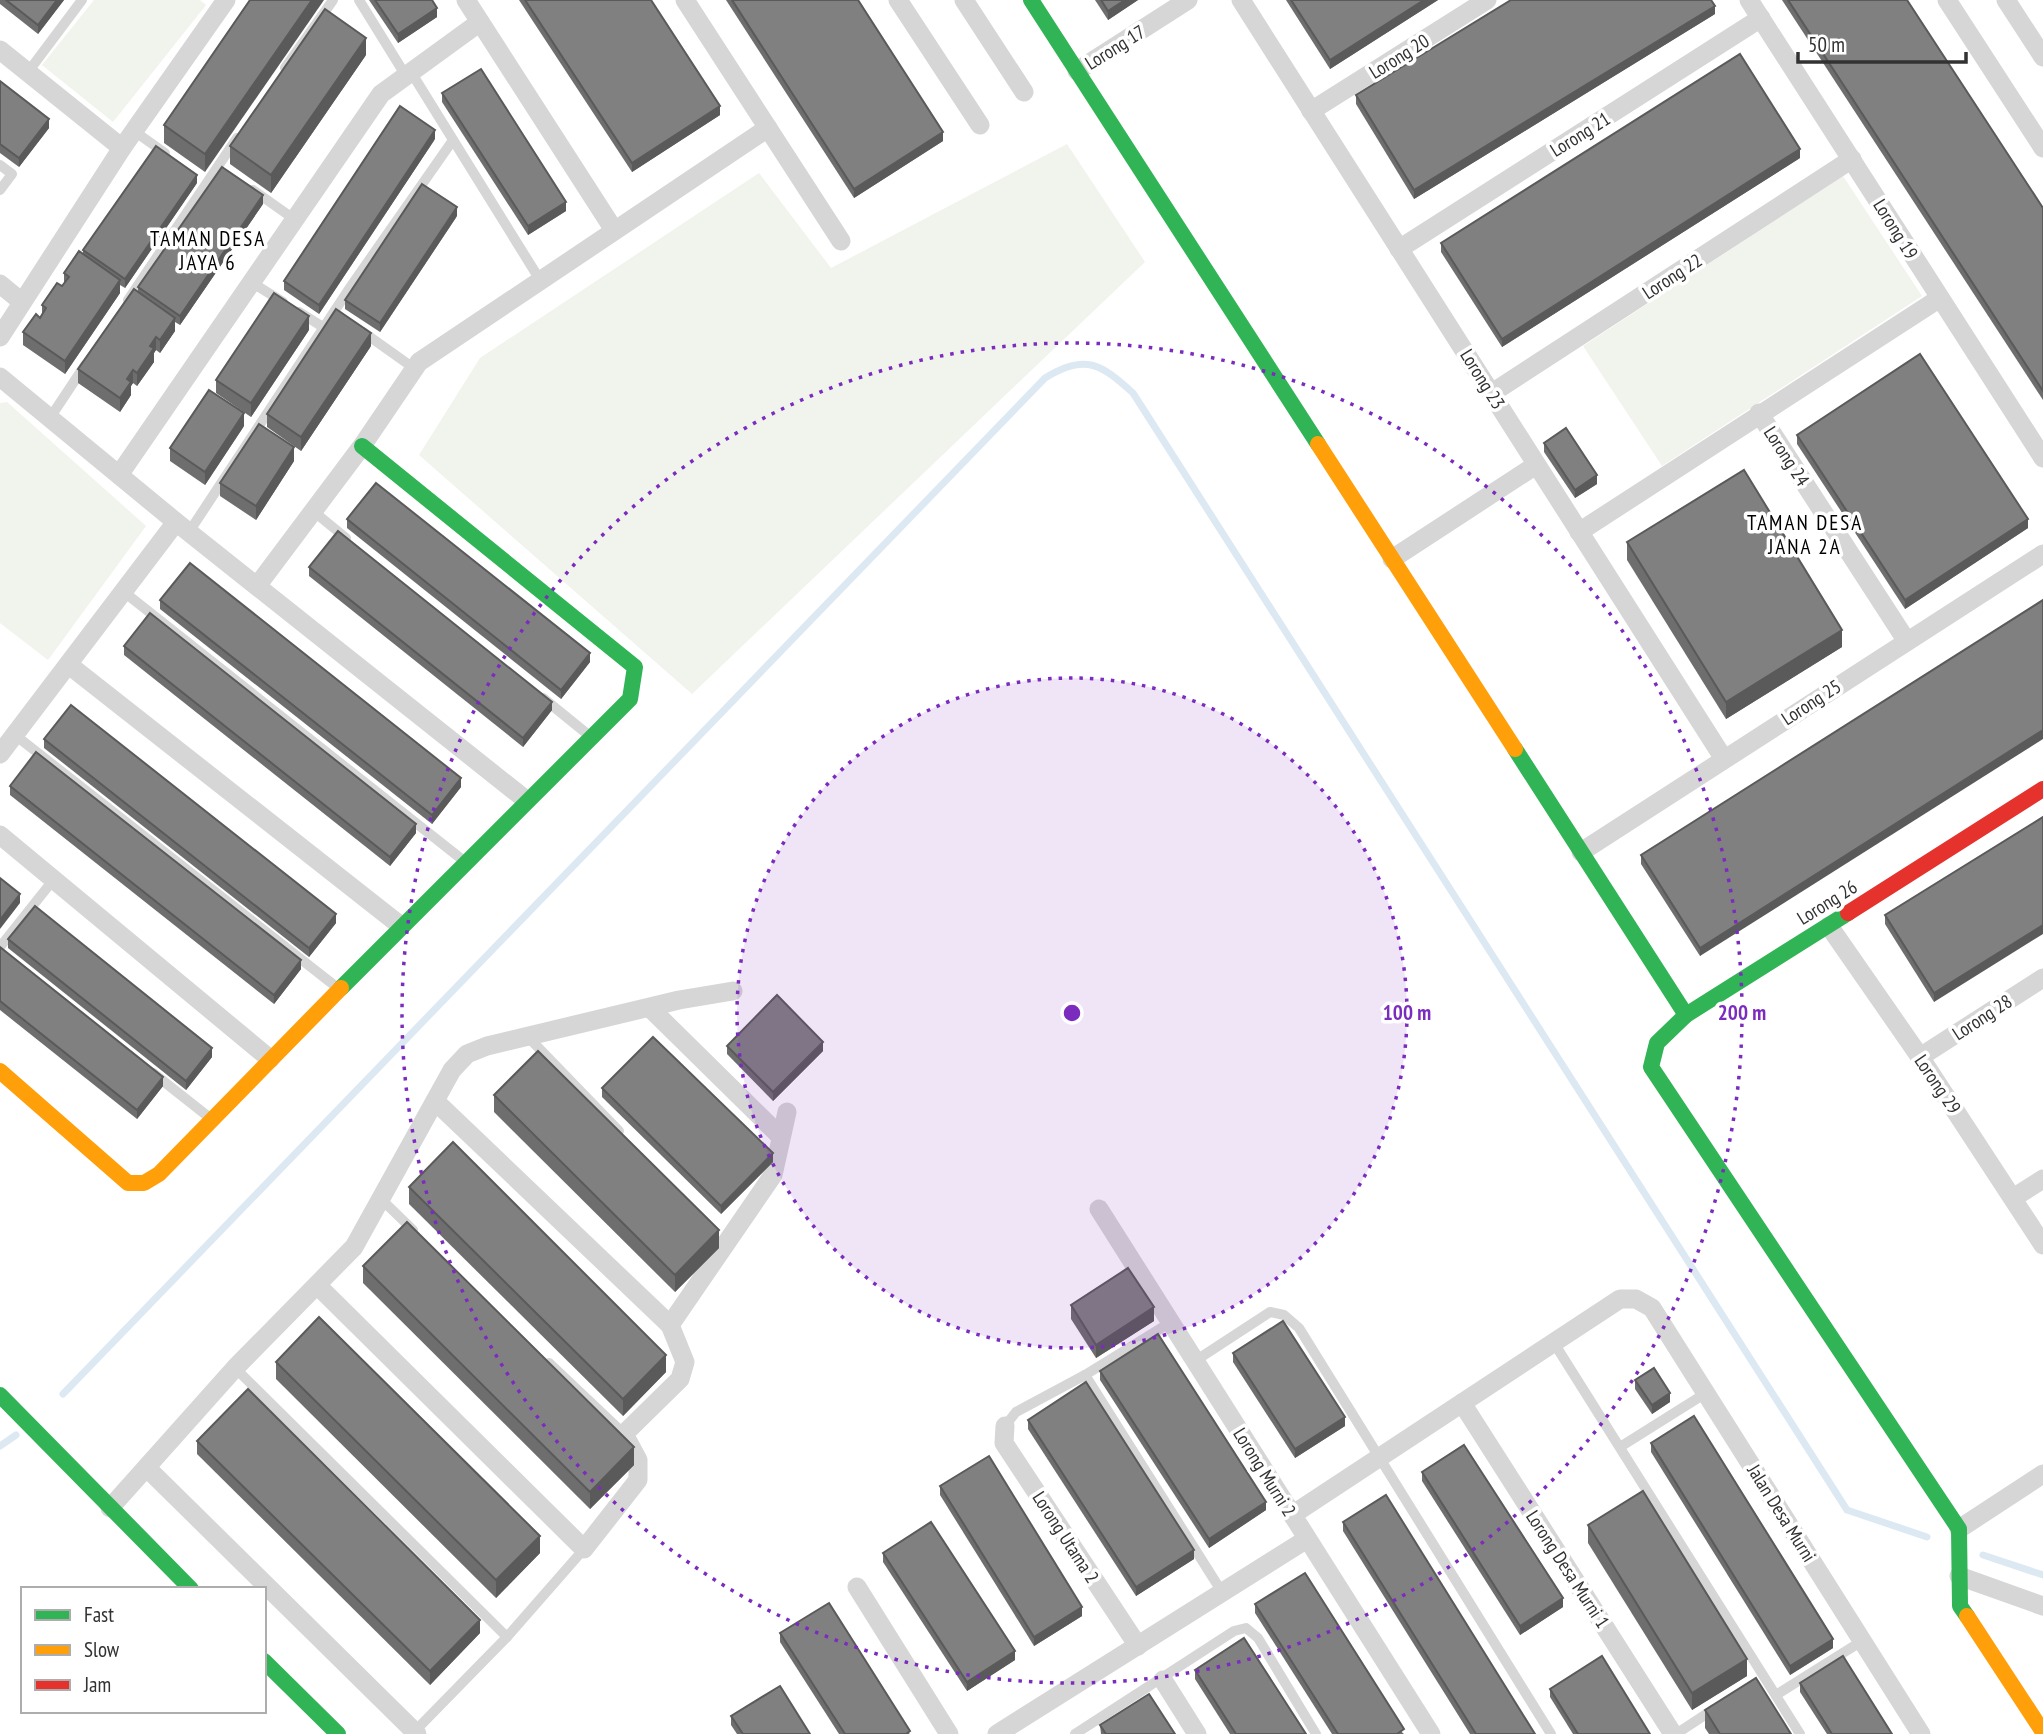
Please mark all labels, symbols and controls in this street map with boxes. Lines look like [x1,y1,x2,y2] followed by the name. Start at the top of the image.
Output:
[1081,19,1149,75] street label: Lorong 17
[1798,21,1966,65] scale bar
[1365,28,1433,84] street label: Lorong 20
[1808,31,1845,58] text: 50 m
[1546,106,1614,162] street label: Lorong 21
[1868,195,1924,263] street label: Lorong 19
[150,225,266,276] district label: TAMAN DESA JAYA 6
[1638,248,1706,304] street label: Lorong 22
[1455,345,1511,413] street label: Lorong 23
[1759,422,1815,491] street label: Lorong 24
[1747,509,1863,560] district label: TAMAN DESA JANA 2A
[1777,674,1845,730] street label: Lorong 25
[1793,874,1861,930] street label: Lorong 26
[1948,989,2016,1045] street label: Lorong 28
[1383,999,1431,1026] text: 100 m
[1718,999,1766,1026] text: 200 m
[1060,1001,1084,1025] centre of rings
[1909,1050,1967,1118] street label: Lorong 29
[1228,1423,1302,1521] street label: Lorong Murni 2
[1742,1459,1821,1566] street label: Jalan Desa Murni
[1027,1487,1105,1587] street label: Lorong Utama 2
[1521,1506,1615,1632] street label: Lorong Desa Murni 1
[21,1587,266,1713] legend
[84,1601,114,1628] text: Fast
[84,1636,120,1663] text: Slow
[83,1671,111,1698] text: Jam

